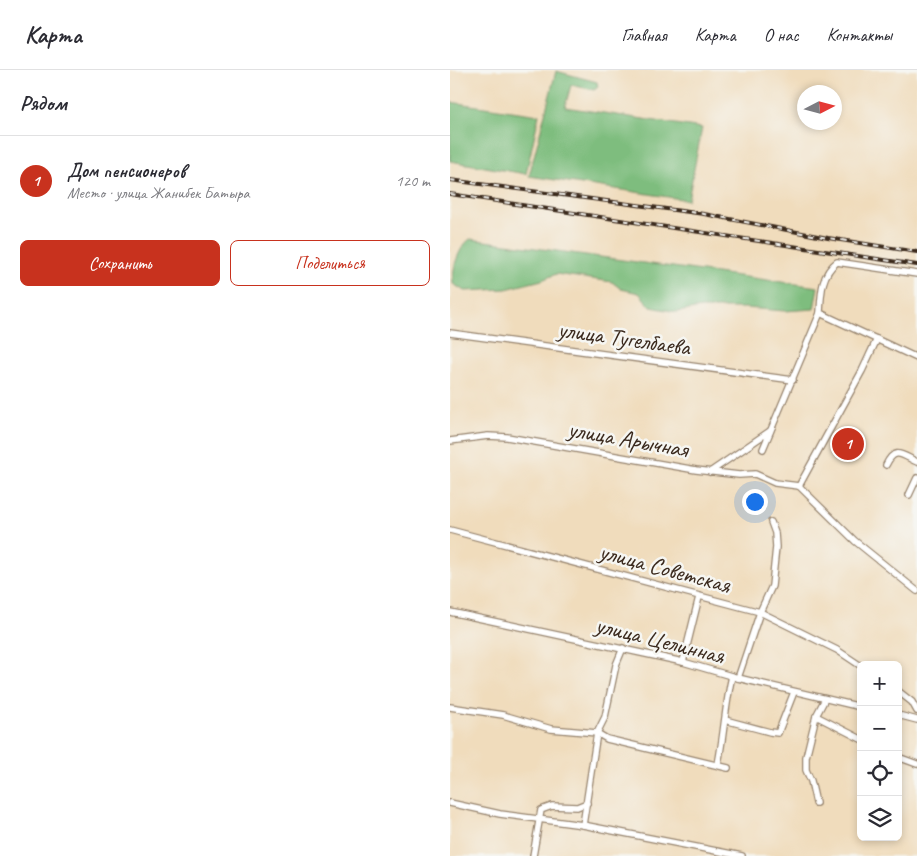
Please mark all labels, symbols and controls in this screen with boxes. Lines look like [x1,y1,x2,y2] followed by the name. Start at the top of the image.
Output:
[25,20,82,50] text: Карта
[622,24,667,46] text: Главная
[695,24,736,46] text: Карта
[764,24,799,46] text: О нас
[827,24,892,46] text: Контакты
[797,85,842,130] north arrow
[20,90,67,116] text: Рядом
[67,159,186,183] text: Дом пенсионеров
[32,171,40,191] text: 1
[396,171,430,191] text: 120 m
[67,183,250,203] text: Место · улица Жанибек Батыра
[20,240,220,286] button: Сохранить
[230,240,430,286] button: Поделиться
[554,314,693,362] street label: улица Тугелбаева
[564,413,692,465] street label: улица Арычная
[832,425,864,463] pin: 1
[742,489,768,515] your location
[594,536,735,600] street label: улица Советская
[591,609,729,671] street label: улица Целинная
[857,661,902,841] map controls
[857,661,902,706] button: +
[857,706,902,751] button: −
[857,751,902,796] button: locate
[857,796,902,841] button: layers

